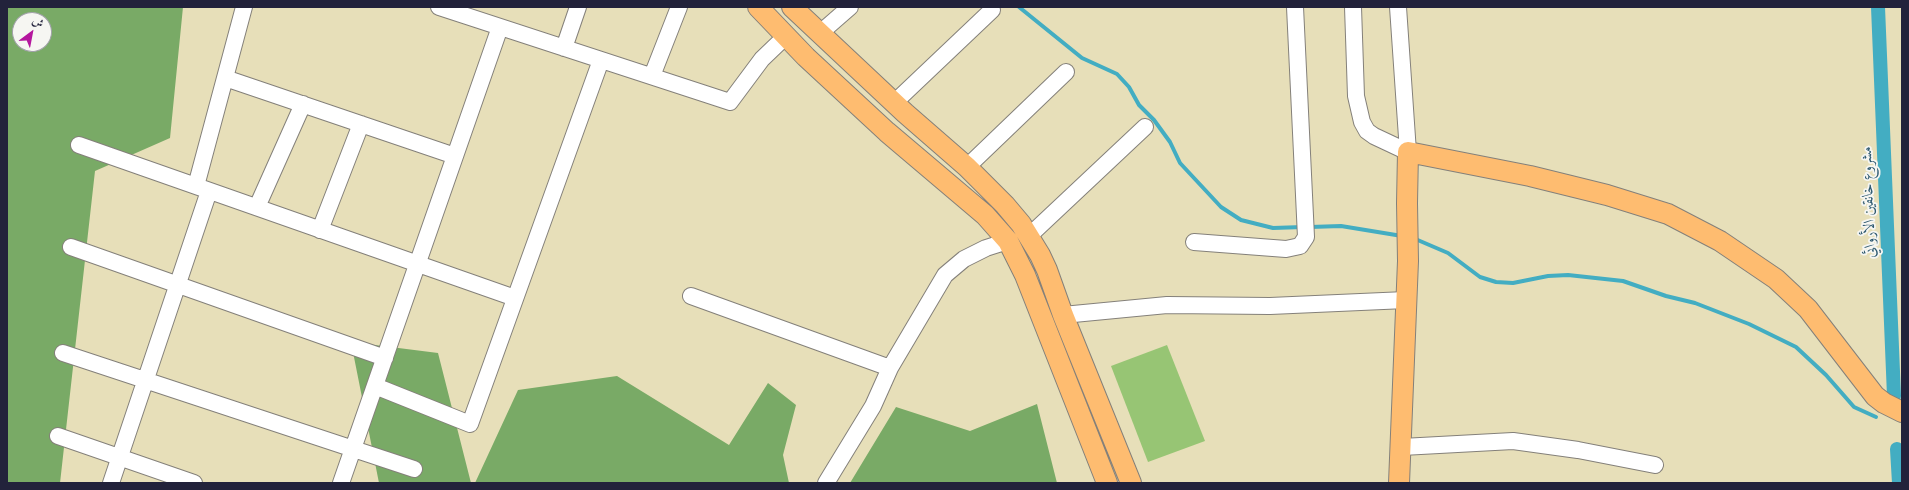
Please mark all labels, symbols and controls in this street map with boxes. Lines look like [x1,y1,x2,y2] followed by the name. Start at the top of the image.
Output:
[12,12,52,52] north arrow
[30,14,46,31] text: ش
[1858,146,1880,258] water label: مشروع خانقين الأروائي

